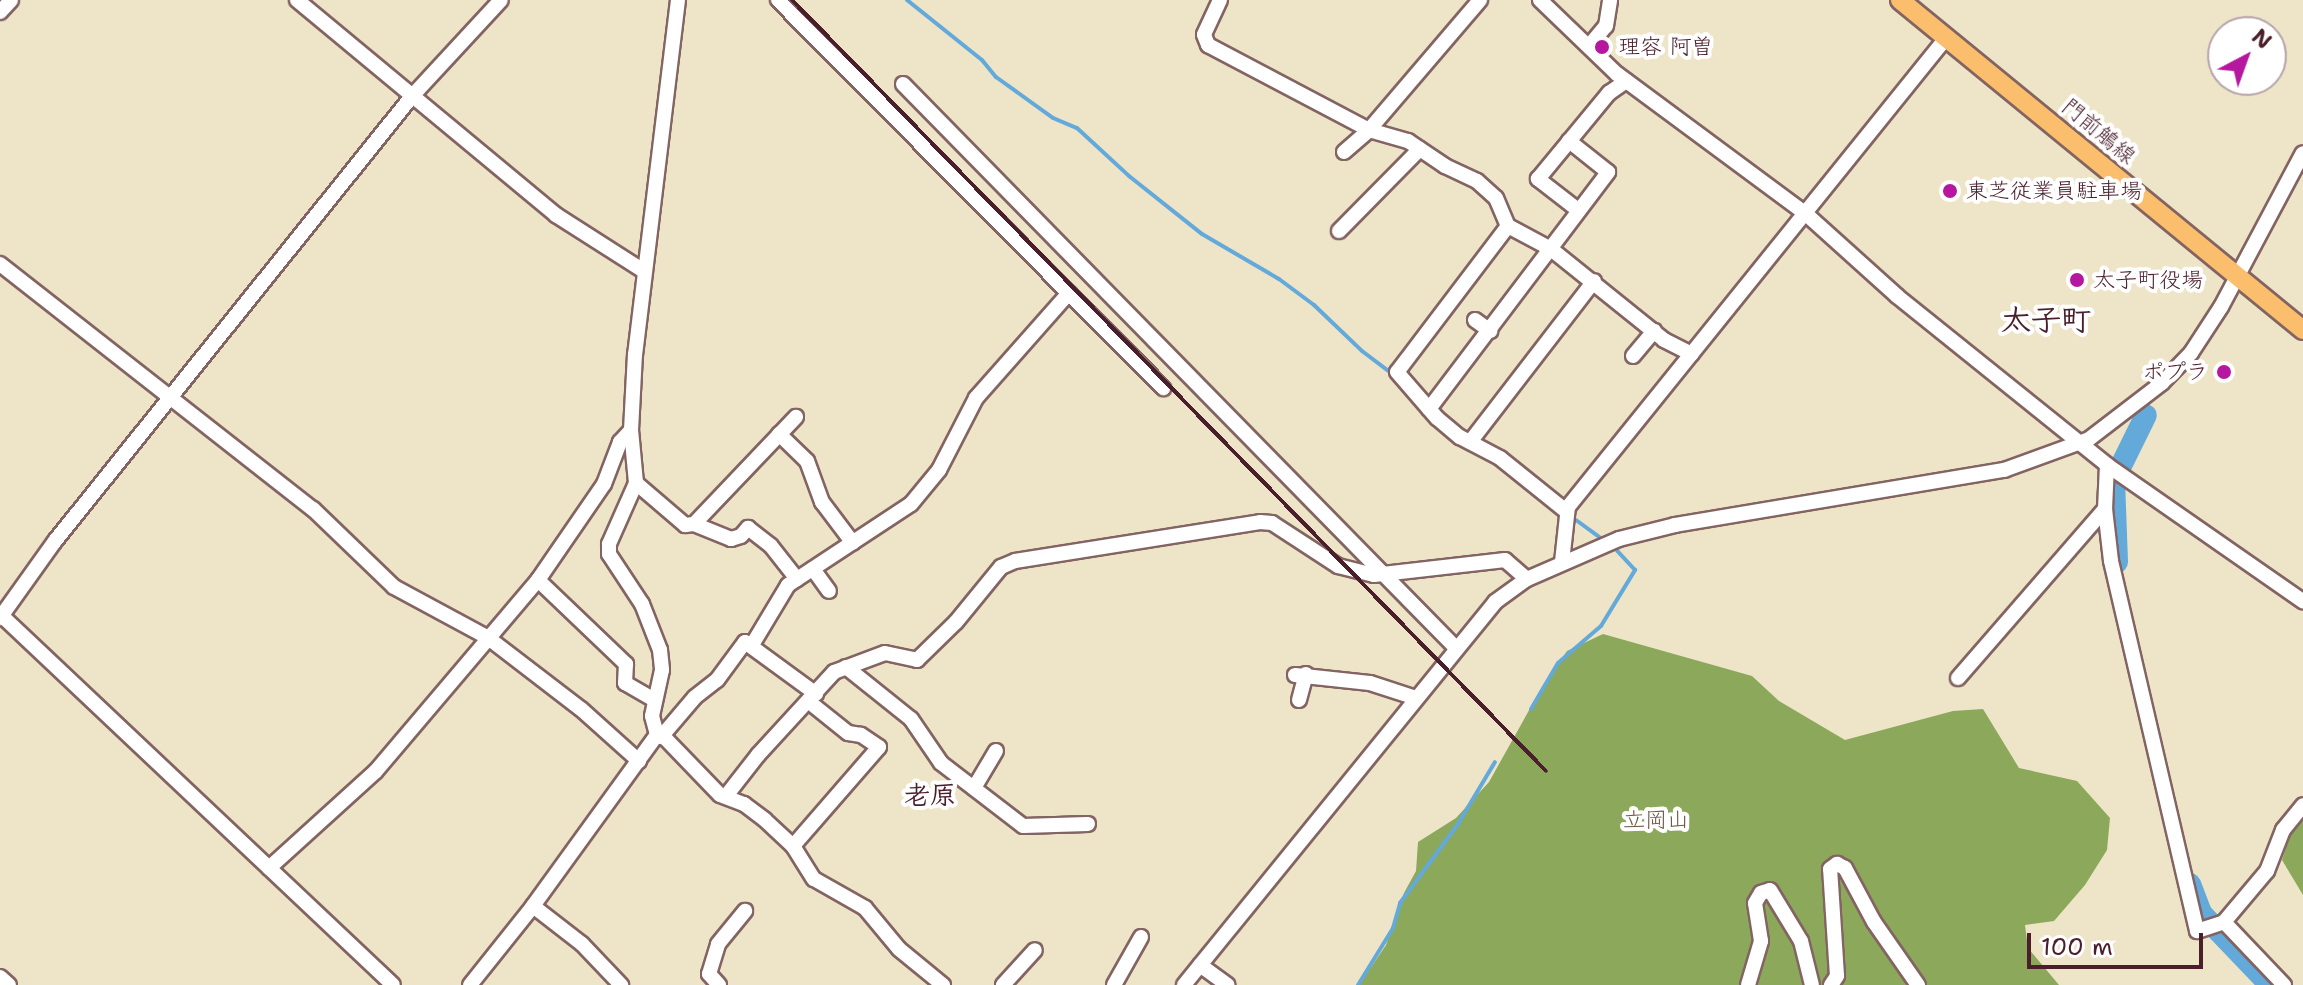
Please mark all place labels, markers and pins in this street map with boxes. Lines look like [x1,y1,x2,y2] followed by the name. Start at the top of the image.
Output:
[1618,34,1714,60] place label: 理容 阿曽
[1593,38,1611,56] marker: 理容 阿曽
[1966,178,2142,204] place label: 東芝従業員駐車場
[1941,182,1959,200] marker: 東芝従業員駐車場
[2093,267,2203,293] place label: 太子町役場
[2068,271,2086,289] marker: 太子町役場
[2142,359,2208,385] place label: ポプラ
[2215,363,2233,381] marker: ポプラ

